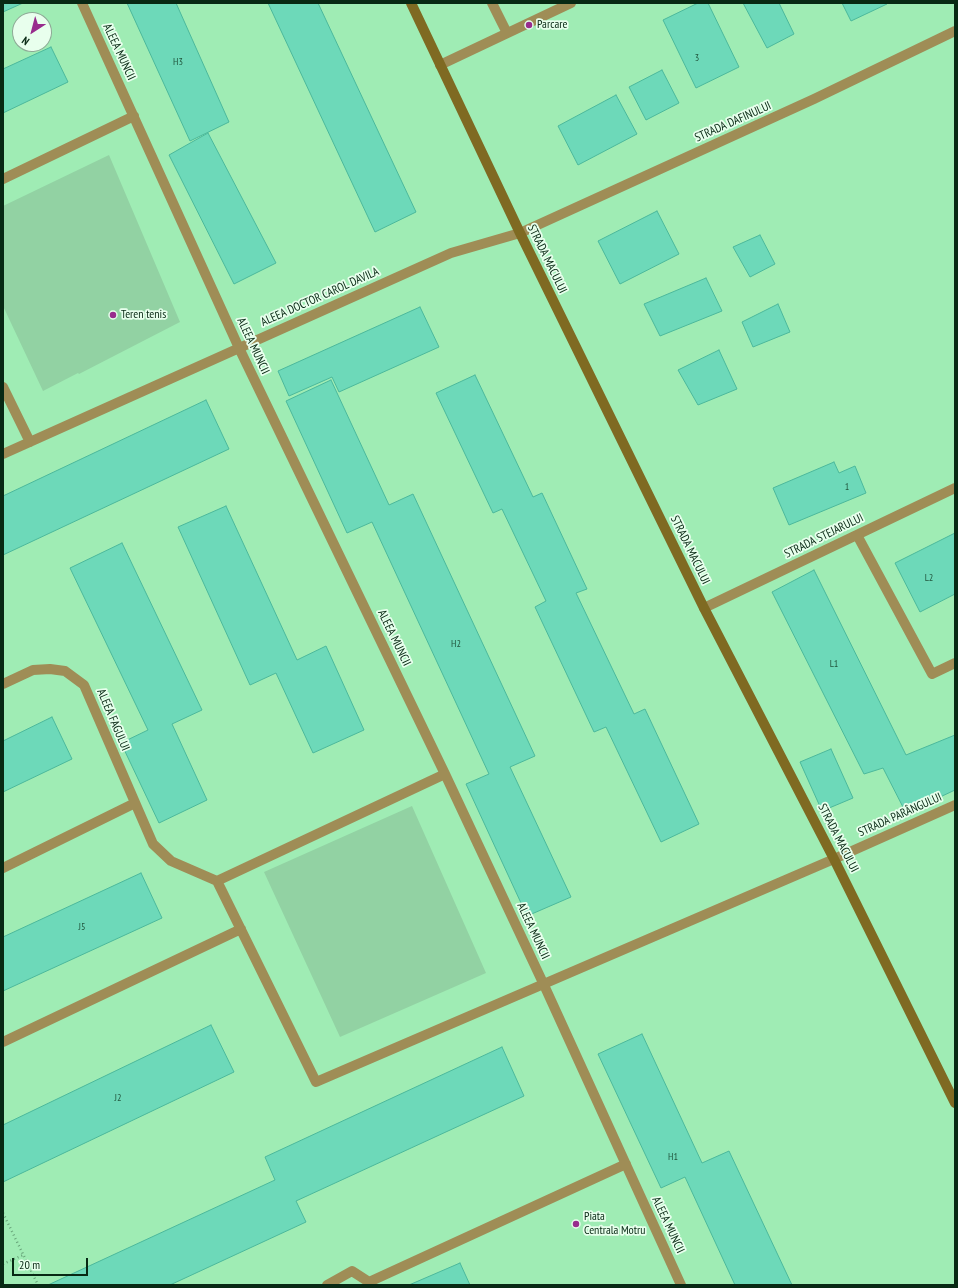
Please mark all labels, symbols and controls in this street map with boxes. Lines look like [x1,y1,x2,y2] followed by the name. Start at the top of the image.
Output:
[12,12,52,52] north arrow
[537,18,567,32] place label: Parcare
[524,20,534,30] marker: Parcare
[100,21,138,83] street label: ALEEA MUNCII
[19,33,32,48] text: N
[695,52,699,64] house number: 3
[173,56,183,68] house number: H3
[693,99,773,145] street label: STRADA DAFINULUI
[524,222,570,296] street label: STRADA MACULUI
[259,264,381,330] street label: ALEEA DOCTOR CAROL DAVILA
[121,308,166,322] place label: Teren tenis
[108,310,118,320] marker: Teren tenis
[234,315,272,377] street label: ALEEA MUNCII
[845,481,849,493] house number: 1
[782,511,866,561] street label: STRADA STEJARULUI
[667,513,713,587] street label: STRADA MACULUI
[925,572,933,584] house number: L2
[374,608,414,668] street label: ALEEA MUNCII
[451,638,461,650] house number: H2
[830,658,838,670] house number: L1
[94,687,132,753] street label: ALEEA FAGULUI
[856,790,944,840] street label: STRADA PARÂNGULUI
[815,801,861,875] street label: STRADA MACULUI
[514,900,552,962] street label: ALEEA MUNCII
[79,921,85,933] house number: J5
[115,1092,121,1104] house number: J2
[668,1151,678,1163] house number: H1
[649,1194,687,1256] street label: ALEEA MUNCII
[584,1210,646,1238] place label: Piata Centrala Motru
[571,1219,581,1229] marker: Piata Centrala Motru
[14,1250,90,1276] scale bar
[19,1257,40,1272] text: 20 m

